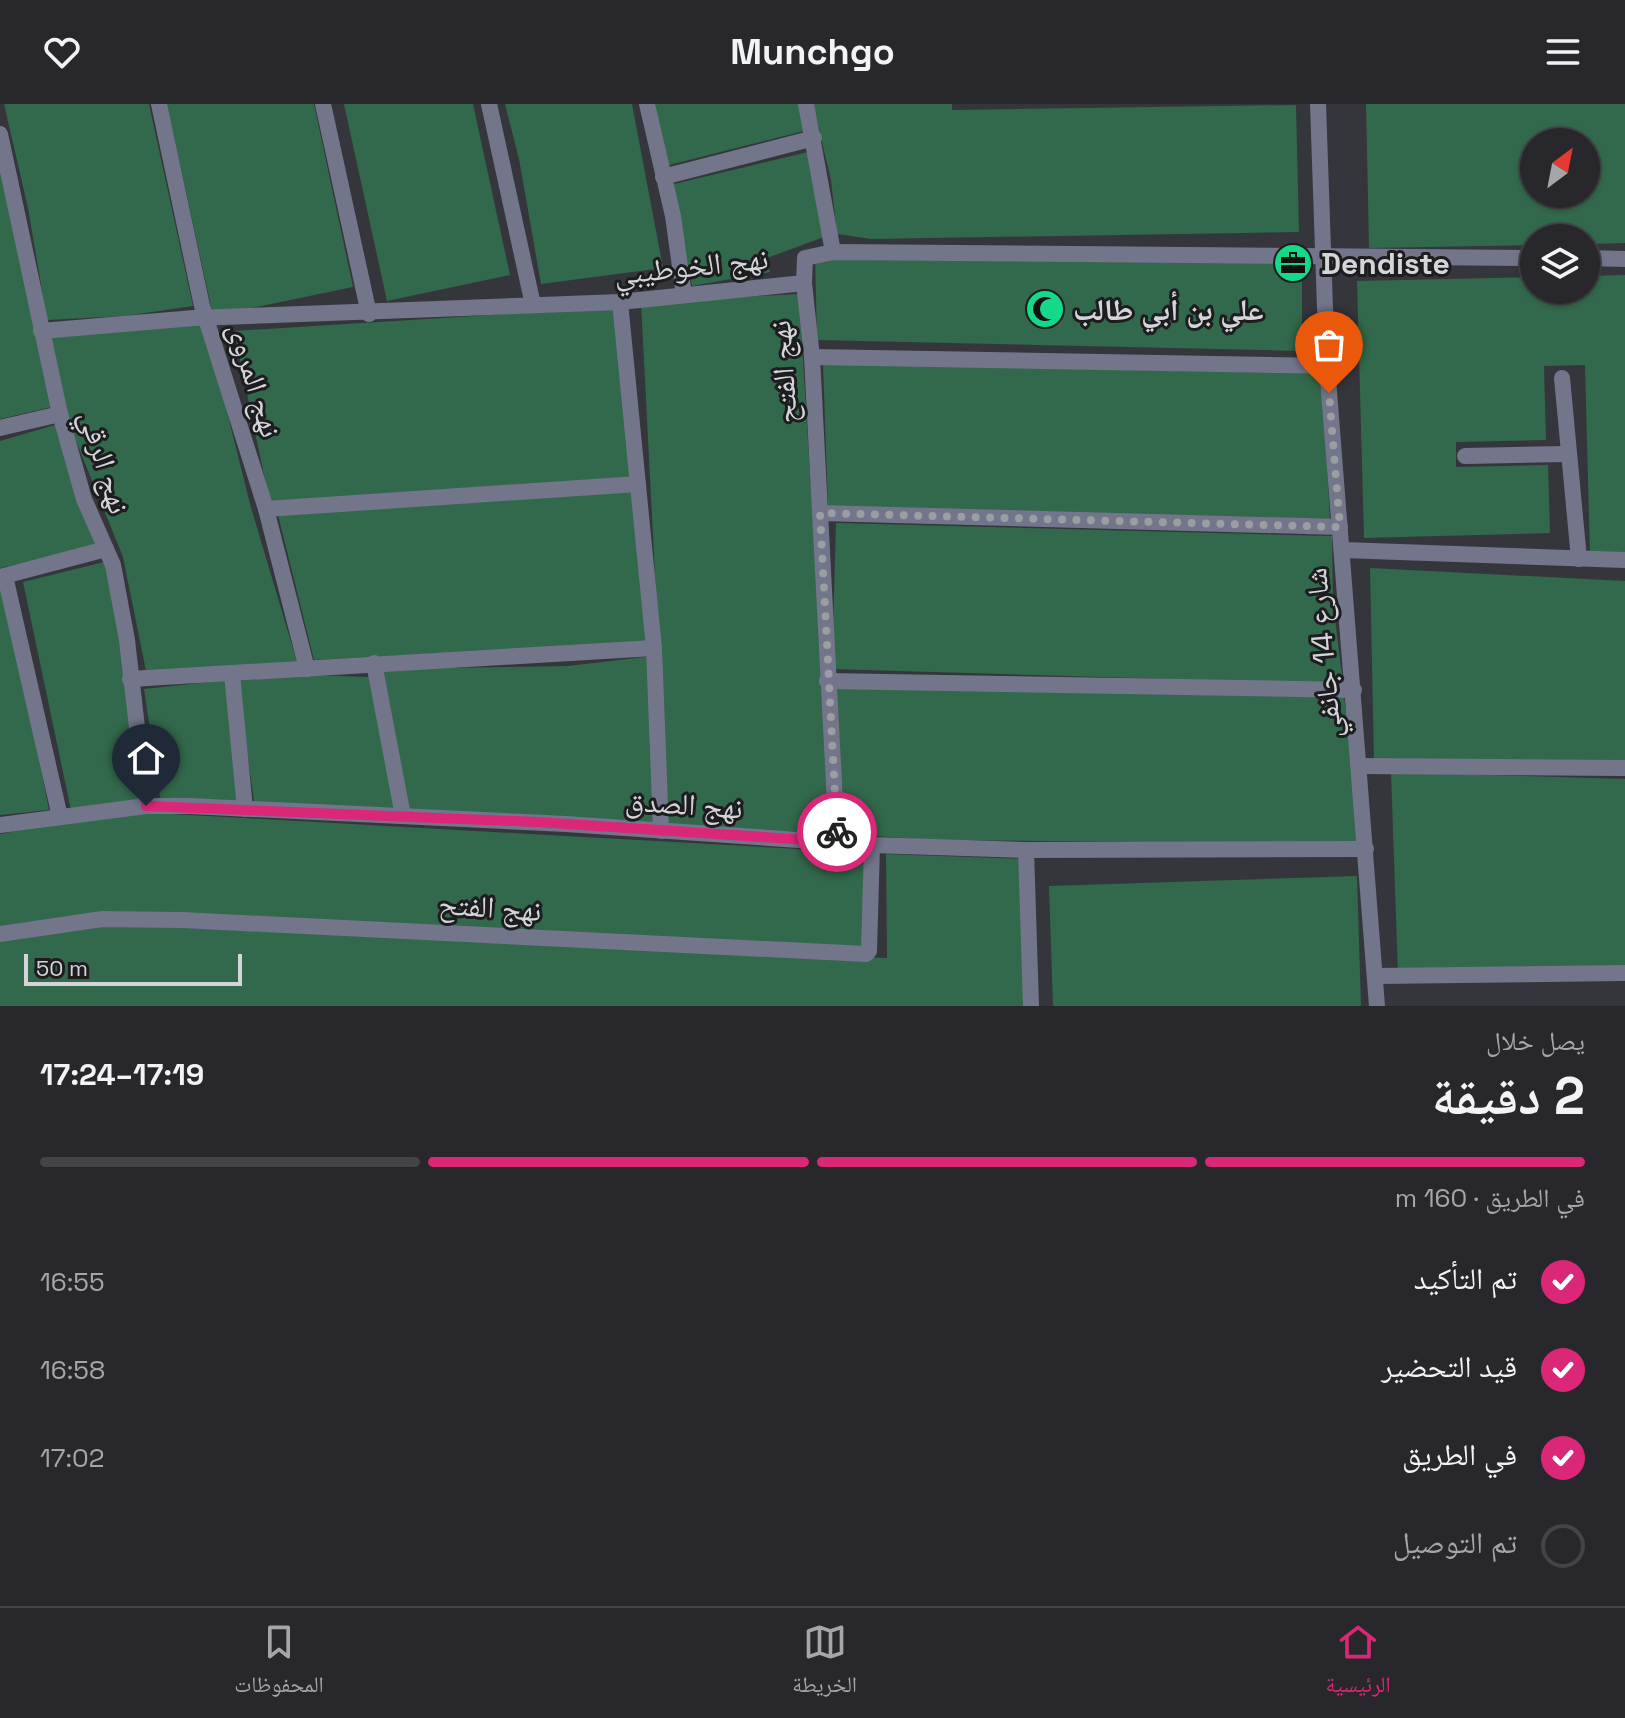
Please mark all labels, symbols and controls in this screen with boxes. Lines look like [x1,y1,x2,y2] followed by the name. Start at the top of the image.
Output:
[730,29,895,75] text: Munchgo
[40,30,84,74] icon: heart
[1541,30,1585,74] icon: menu
[1520,128,1600,208] north arrow
[1520,128,1600,304] map controls
[1520,224,1600,304] button: layers
[612,239,771,298] street label: نهج الخوطيبي
[1272,242,1314,284] office icon: Dendiste
[1321,244,1450,283] place label: Dendiste
[1024,288,1066,330] mosque icon: علي بن أبي طالب
[1073,290,1264,333] place label: علي بن أبي طالب
[1295,311,1363,393] pin
[219,318,291,442] street label: نهج المروى
[760,319,806,425] street label: نهج الفتح
[1307,323,1351,367] icon: bag
[66,406,139,520] street label: نهج الرقي
[1296,566,1354,740] street label: شارع 14 جانفي
[112,724,180,806] pin
[124,736,168,780] icon: home
[624,780,744,828] street label: نهج الصدق
[797,792,877,872] courier
[815,810,859,854] icon: bike
[437,884,543,930] street label: نهج الفتح
[24,950,242,986] scale bar
[36,954,88,982] text: 50 m
[1486,1024,1585,1058] text: يصل خلال
[40,1055,204,1094] text: 17:19–17:24
[1432,1063,1585,1129] text: 2 دقيقة
[1395,1181,1585,1215] text: في الطريق · 160 m
[1414,1259,1517,1298] text: تم التأكيد
[1541,1260,1585,1304] icon: check
[40,1265,105,1299] text: 16:55
[1381,1347,1517,1386] text: قيد التحضير
[1541,1348,1585,1392] icon: check
[40,1353,105,1387] text: 16:58
[1402,1435,1517,1474] text: في الطريق
[1541,1436,1585,1480] icon: check
[40,1441,104,1475] text: 17:02
[1393,1523,1517,1562] text: تم التوصيل
[234,1620,324,1706] tab: المحفوظات
[792,1620,857,1706] tab: الخريطة
[1326,1620,1391,1706] tab: الرئيسية

